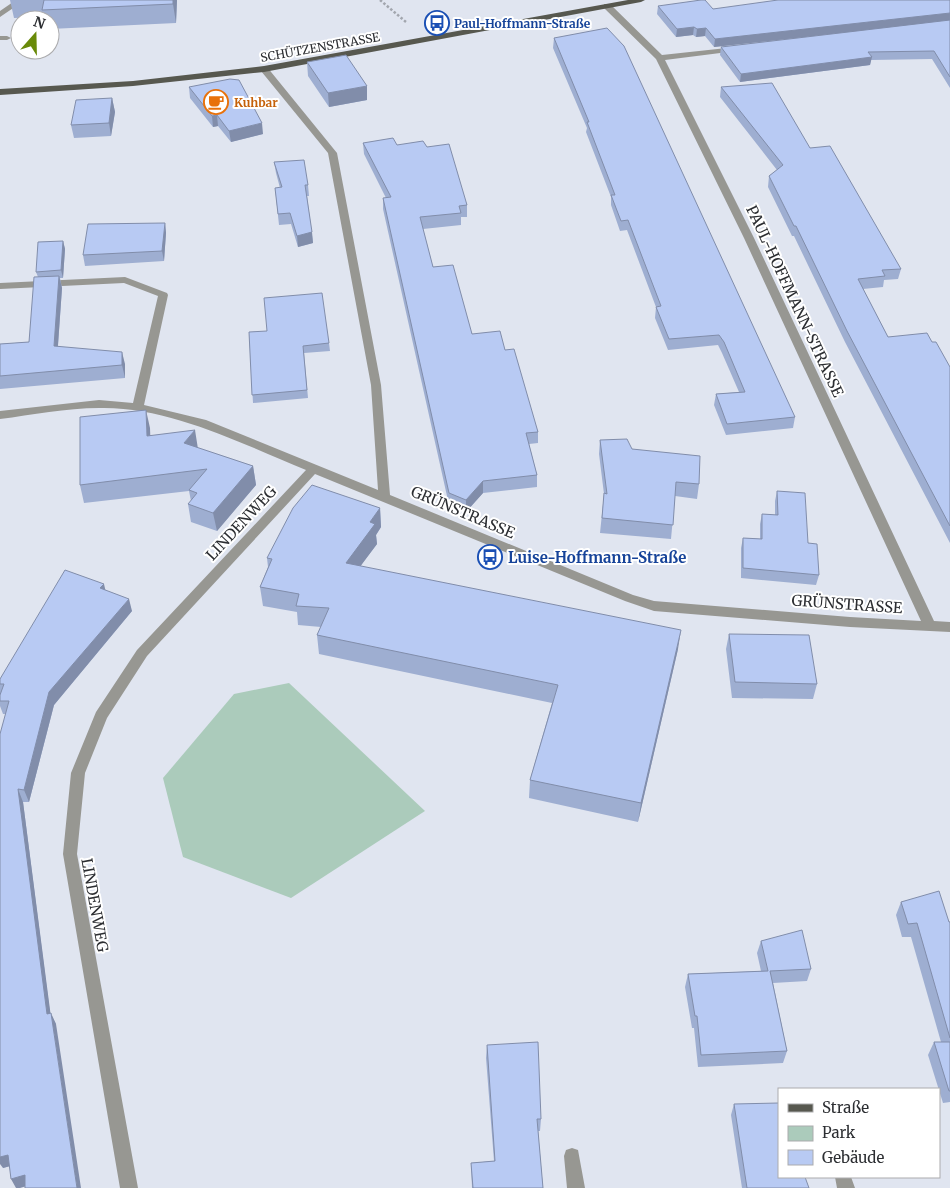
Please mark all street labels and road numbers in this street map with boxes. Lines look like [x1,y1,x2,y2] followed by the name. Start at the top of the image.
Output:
[259,29,381,65] street label: SCHÜTZENSTRASSE
[742,202,848,400] street label: PAUL-HOFFMANN-STRASSE
[408,481,519,543] street label: GRÜNSTRASSE
[202,482,280,564] street label: LINDENWEG
[791,590,904,617] street label: GRÜNSTRASSE
[77,857,113,953] street label: LINDENWEG

